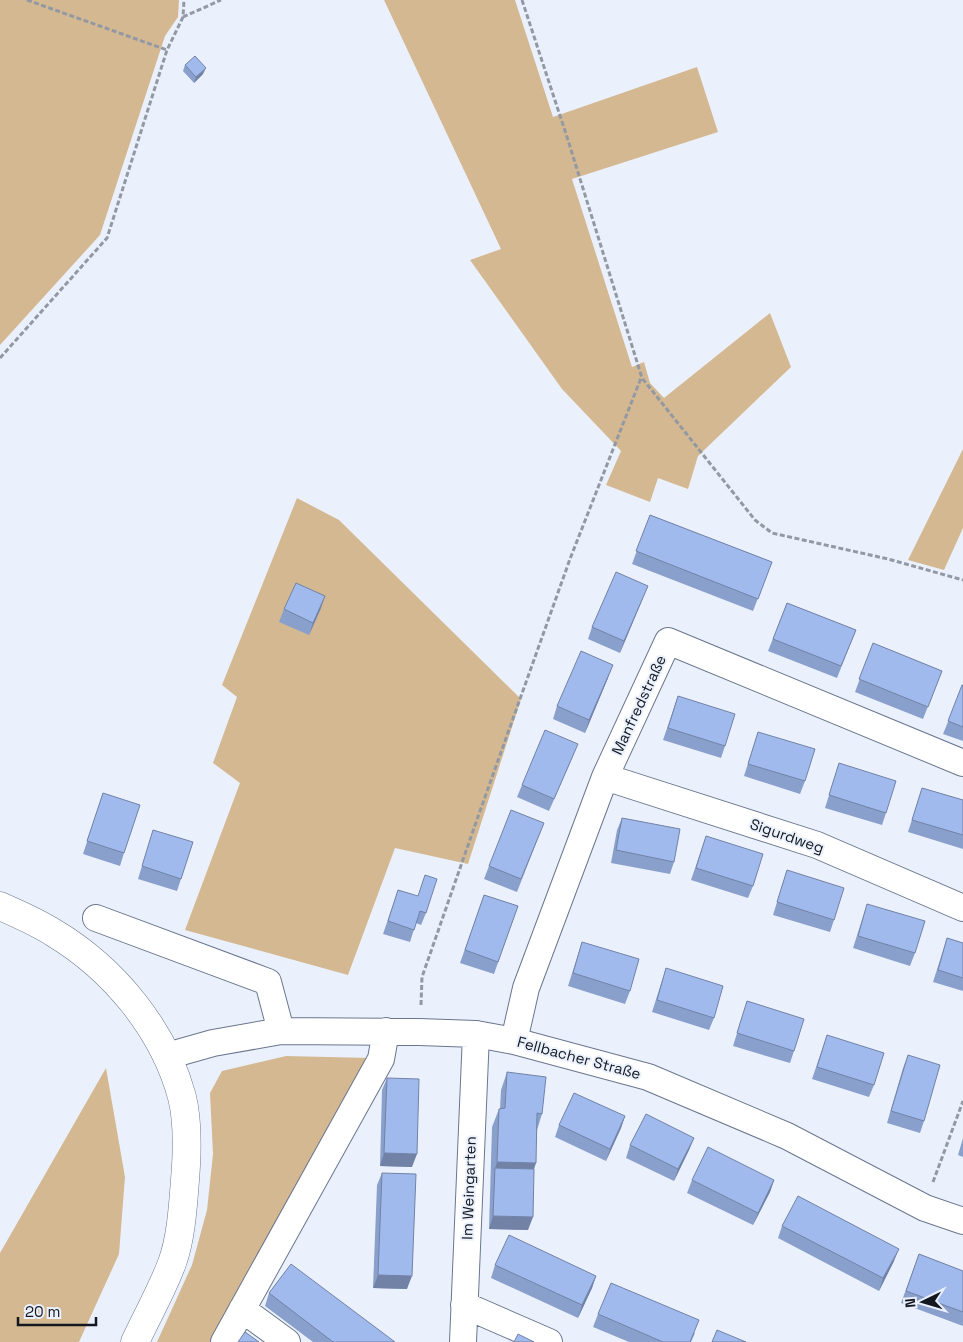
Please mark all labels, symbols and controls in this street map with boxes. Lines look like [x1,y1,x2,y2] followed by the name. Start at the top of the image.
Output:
[607,652,670,758] street label: Manfredstraße
[748,814,827,857] street label: Sigurdweg
[515,1032,643,1083] street label: Fellbacher Straße
[457,1136,480,1240] street label: Im Weingarten
[898,1277,948,1327] north arrow
[18,1294,95,1326] scale bar
[901,1298,919,1309] text: N
[25,1302,60,1321] text: 20 m

